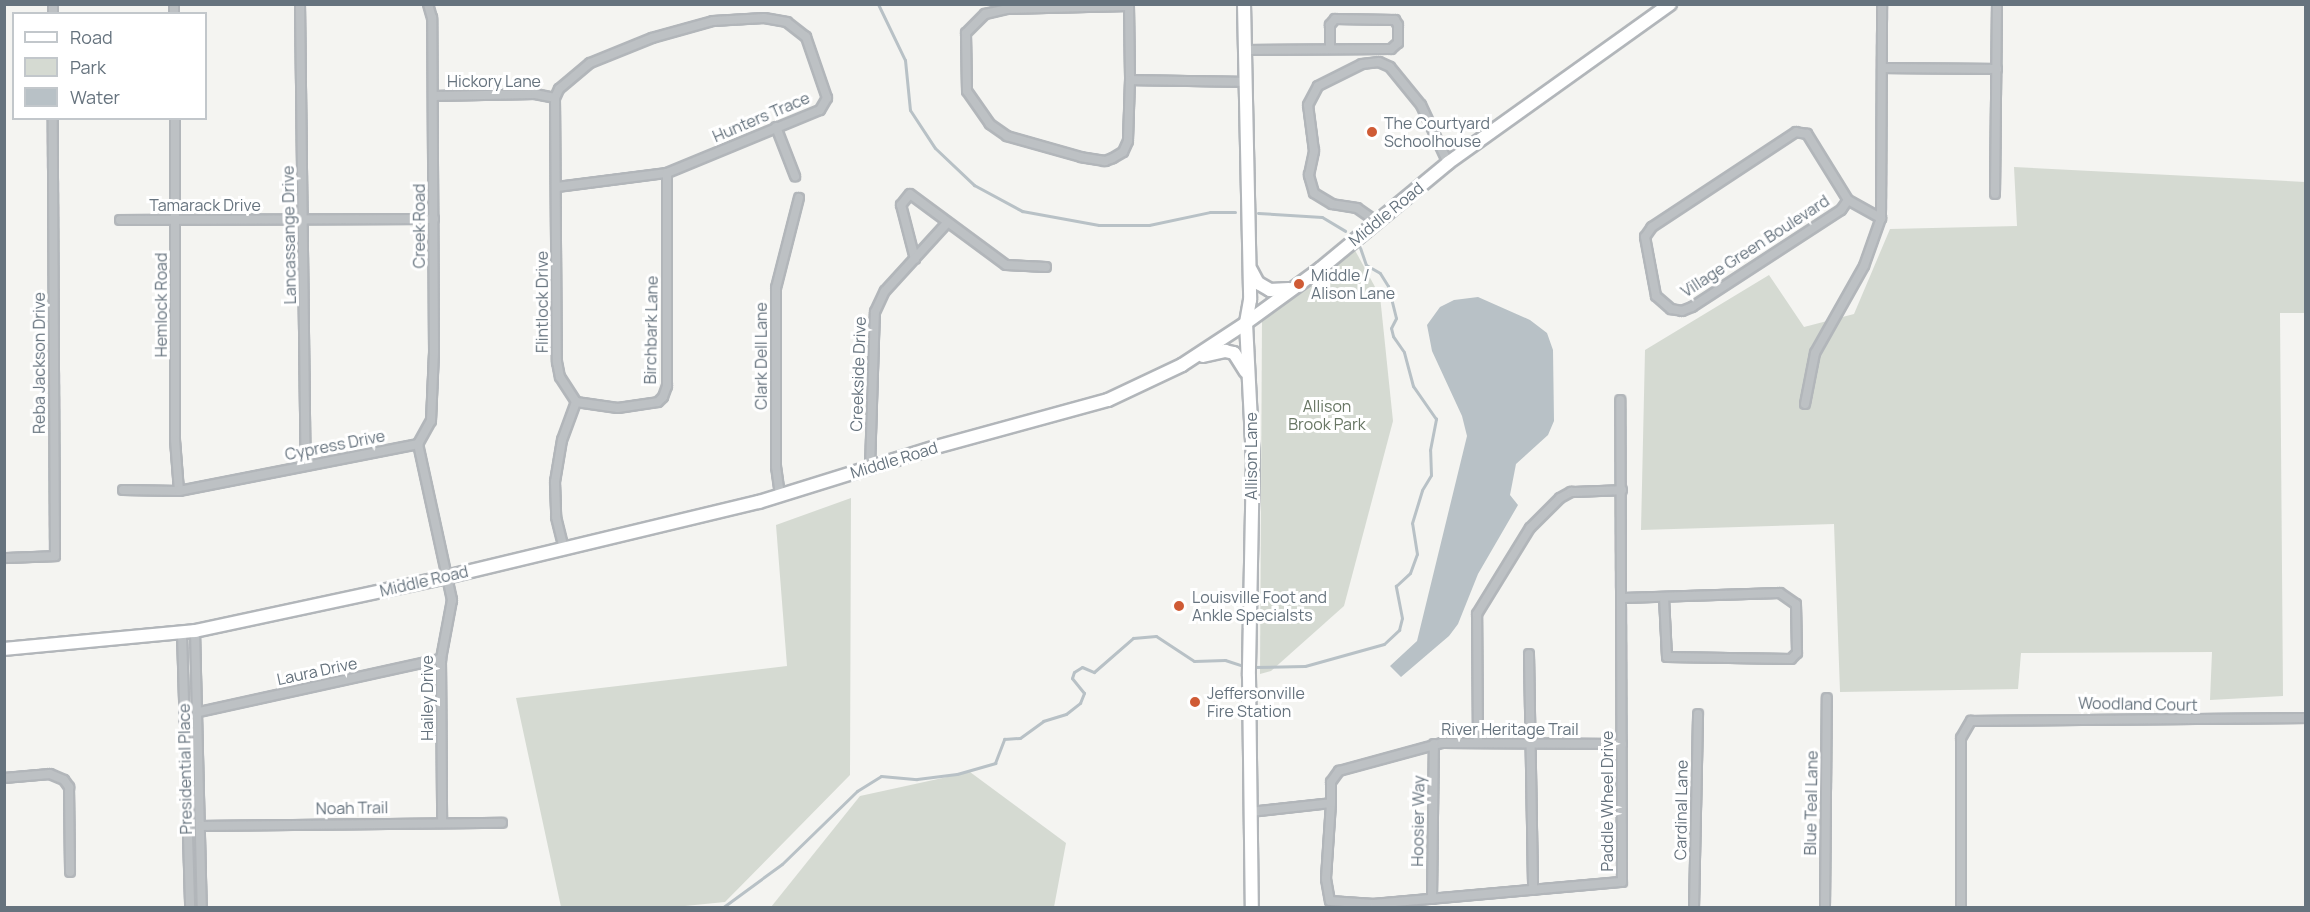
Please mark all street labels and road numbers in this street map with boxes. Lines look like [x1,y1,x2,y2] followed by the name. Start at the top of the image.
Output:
[447,71,541,91] street label: Hickory Lane
[710,88,812,146] street label: Hunters Trace
[278,165,300,305] street label: Lancassange Drive
[1345,178,1427,250] street label: Middle Road
[409,184,429,268] street label: Creek Road
[1677,191,1833,301] street label: Village Green Boulevard
[149,195,261,215] street label: Tamarack Drive
[532,251,552,353] street label: Flintlock Drive
[151,253,171,357] street label: Hemlock Road
[640,276,662,384] street label: Birchbark Lane
[29,292,49,434] street label: Reba Jackson Drive
[751,302,771,410] street label: Clark Dell Lane
[846,316,870,432] street label: Creekside Drive
[1241,412,1261,500] street label: Allison Lane
[283,426,387,464] street label: Cypress Drive
[848,438,940,482] street label: Middle Road
[378,561,470,601] street label: Middle Road
[275,653,359,689] street label: Laura Drive
[417,655,437,741] street label: Hailey Drive
[2078,693,2198,715] street label: Woodland Court
[174,703,196,835] street label: Presidential Place
[1441,719,1579,739] street label: River Heritage Trail
[1597,731,1617,871] street label: Paddle Wheel Drive
[1800,750,1822,856] street label: Blue Teal Lane
[1671,760,1691,860] street label: Cardinal Lane
[1408,775,1428,867] street label: Hoosier Way
[316,798,388,818] street label: Noah Trail

